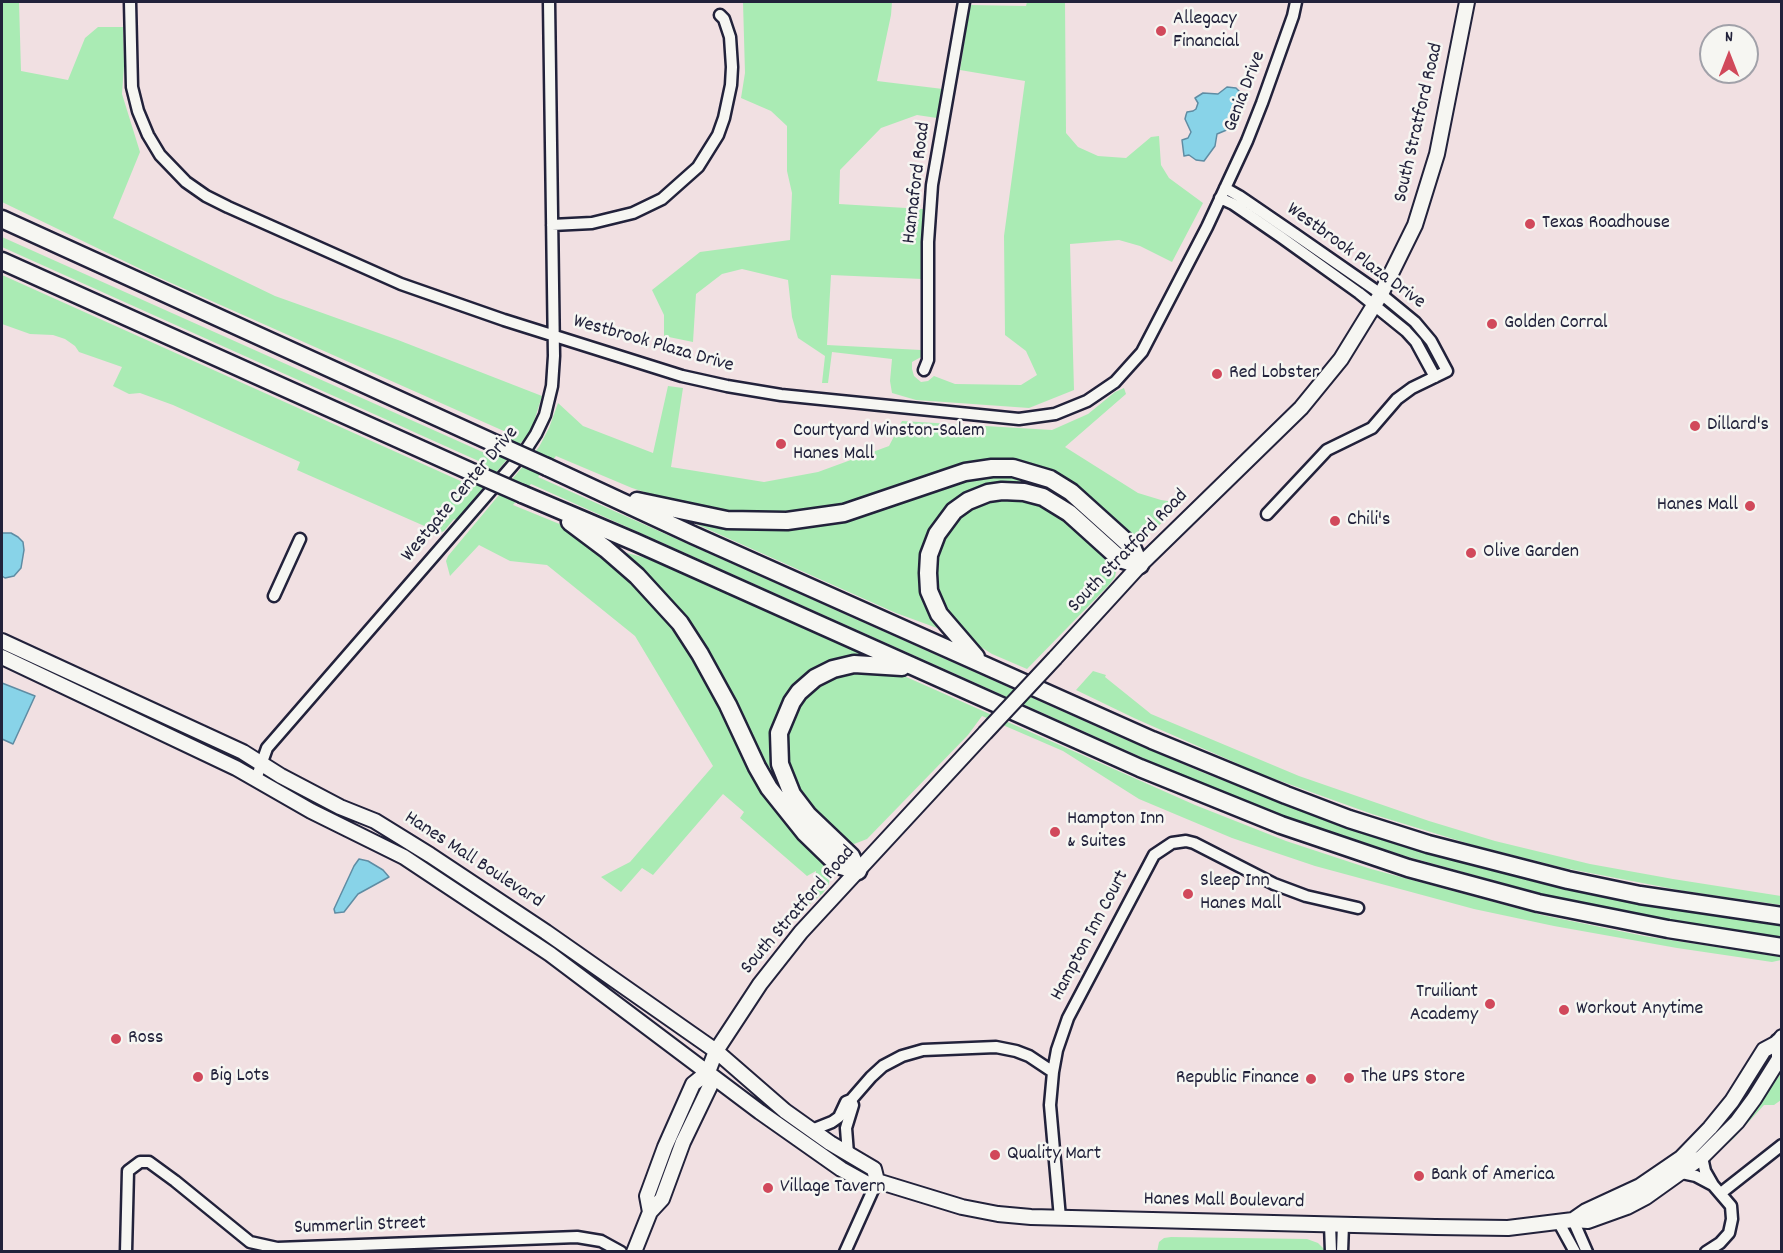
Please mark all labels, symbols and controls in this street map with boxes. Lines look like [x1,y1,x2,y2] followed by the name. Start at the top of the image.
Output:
[1173,8,1239,55] place label: Allegacy Financial
[1154,24,1168,38] marker: Allegacy Financial
[1699,24,1759,84] north arrow
[1725,26,1733,49] text: N
[1390,41,1450,205] street label: South Stratford Road
[1220,48,1272,136] street label: Genia Drive
[899,121,937,245] street label: Hannaford Road
[1281,198,1429,316] street label: Westbrook Plaza Drive
[1542,212,1670,236] place label: Texas Roadhouse
[1523,217,1537,231] marker: Texas Roadhouse
[570,311,736,379] street label: Westbrook Plaza Drive
[1504,312,1608,336] place label: Golden Corral
[1485,317,1499,331] marker: Golden Corral
[1229,362,1319,386] place label: Red Lobster
[1210,367,1224,381] marker: Red Lobster
[1707,414,1769,438] place label: Dillard's
[1688,419,1702,433] marker: Dillard's
[793,420,985,467] place label: Courtyard Winston-Salem Hanes Mall
[397,422,525,568] street label: Westgate Center Drive
[774,437,788,451] marker: Courtyard Winston-Salem Hanes Mall
[1064,485,1194,619] street label: South Stratford Road
[1657,494,1738,518] place label: Hanes Mall
[1743,499,1757,513] marker: Hanes Mall
[1347,509,1390,533] place label: Chili's
[1328,514,1342,528] marker: Chili's
[1483,541,1579,565] place label: Olive Garden
[1464,546,1478,560] marker: Olive Garden
[399,807,547,915] street label: Hanes Mall Boulevard
[1067,808,1164,855] place label: Hampton Inn & Suites
[1048,825,1062,839] marker: Hampton Inn & Suites
[737,842,861,980] street label: South Stratford Road
[1047,867,1135,1005] street label: Hampton Inn Court
[1200,870,1281,917] place label: Sleep Inn Hanes Mall
[1181,887,1195,901] marker: Sleep Inn Hanes Mall
[1410,981,1478,1028] place label: Truiliant Academy
[1483,997,1497,1011] marker: Truiliant Academy
[1576,998,1703,1022] place label: Workout Anytime
[1557,1003,1571,1017] marker: Workout Anytime
[128,1027,163,1051] place label: Ross
[109,1032,123,1046] marker: Ross
[210,1065,269,1089] place label: Big Lots
[1361,1066,1465,1090] place label: The UPS Store
[1176,1067,1299,1091] place label: Republic Finance
[191,1070,205,1084] marker: Big Lots
[1342,1071,1356,1085] marker: The UPS Store
[1304,1072,1318,1086] marker: Republic Finance
[1007,1143,1101,1167] place label: Quality Mart
[988,1148,1002,1162] marker: Quality Mart
[1431,1164,1554,1188] place label: Bank of America
[1412,1169,1426,1183] marker: Bank of America
[780,1176,885,1200] place label: Village Tavern
[761,1181,775,1195] marker: Village Tavern
[1143,1189,1305,1215] street label: Hanes Mall Boulevard
[294,1213,426,1241] street label: Summerlin Street

